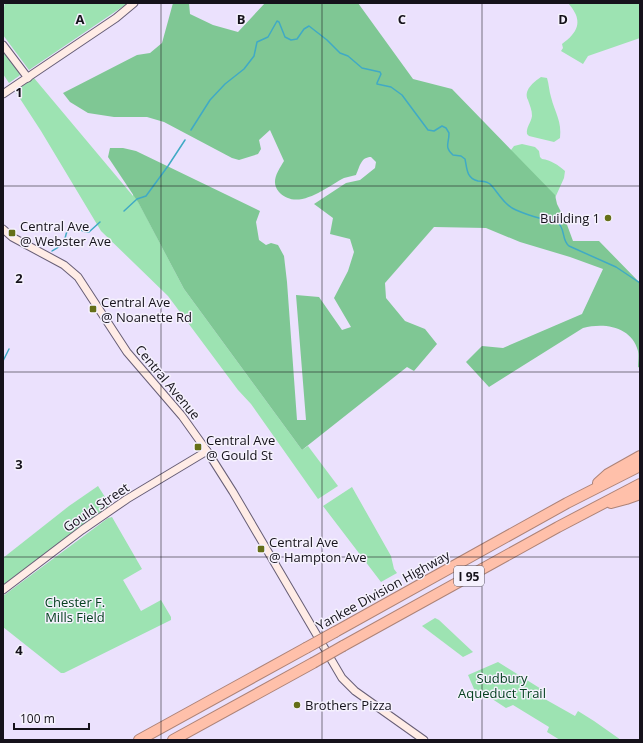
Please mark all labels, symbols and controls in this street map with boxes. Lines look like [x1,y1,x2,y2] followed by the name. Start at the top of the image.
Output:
[76,10,85,28] text: A
[237,10,246,28] text: B
[398,10,406,28] text: C
[558,10,568,28] text: D
[15,83,23,101] text: 1
[540,209,600,227] place label: Building 1
[603,213,613,223] marker: Building 1
[20,217,111,250] place label: Central Ave @ Webster Ave
[7,228,17,238] marker: Central Ave @ Webster Ave
[15,269,23,287] text: 2
[101,293,192,326] place label: Central Ave @ Noanette Rd
[88,304,98,314] marker: Central Ave @ Noanette Rd
[131,341,205,423] street label: Central Avenue
[206,431,275,464] place label: Central Ave @ Gould St
[193,442,203,452] marker: Central Ave @ Gould St
[15,455,23,473] text: 3
[59,478,133,536] street label: Gould Street
[269,533,367,566] place label: Central Ave @ Hampton Ave
[256,544,266,554] marker: Central Ave @ Hampton Ave
[313,546,453,634] street label: Yankee Division Highway
[454,566,484,586] road number: I 95
[45,593,105,626] park label: Chester F. Mills Field
[15,641,23,659] text: 4
[458,669,546,702] park label: Sudbury Aqueduct Trail
[305,696,392,714] place label: Brothers Pizza
[292,700,302,710] marker: Brothers Pizza
[14,705,89,731] scale bar
[20,710,55,727] text: 100 m

